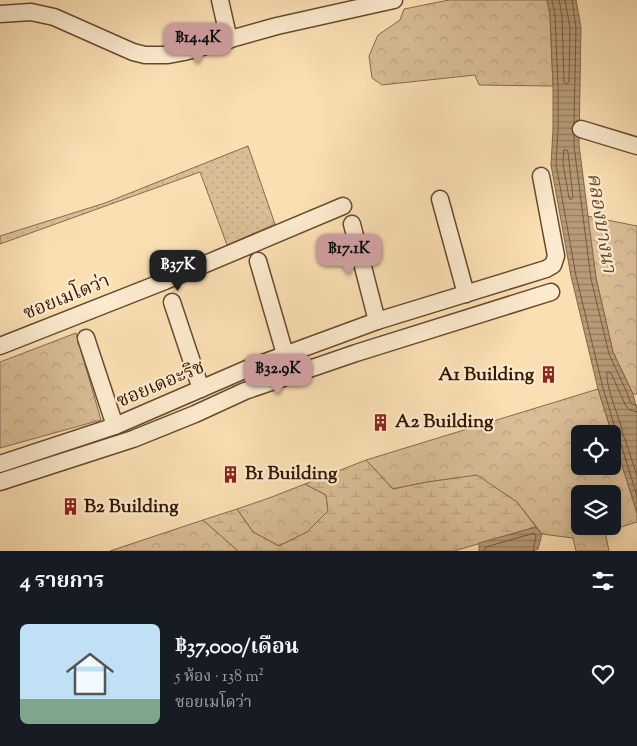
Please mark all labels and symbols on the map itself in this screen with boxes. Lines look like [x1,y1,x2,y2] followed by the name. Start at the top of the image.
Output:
[157,22,239,65] pin: ฿14.4K
[578,171,622,276] water label: คลองบางนา
[308,234,390,276] pin: ฿17.1K
[148,250,208,292] pin: ฿37K
[18,266,114,328] street label: ซอยเมโดว่า
[113,354,209,416] street label: ซอยเดอะริช
[237,354,319,396] pin: ฿32.9K
[438,362,535,389] place label: A1 Building
[538,365,558,385] building icon: A1 Building
[395,409,494,436] place label: A2 Building
[371,412,391,432] building icon: A2 Building
[245,461,338,488] place label: B1 Building
[221,464,241,484] building icon: B1 Building
[84,494,179,521] place label: B2 Building
[60,497,80,517] building icon: B2 Building

